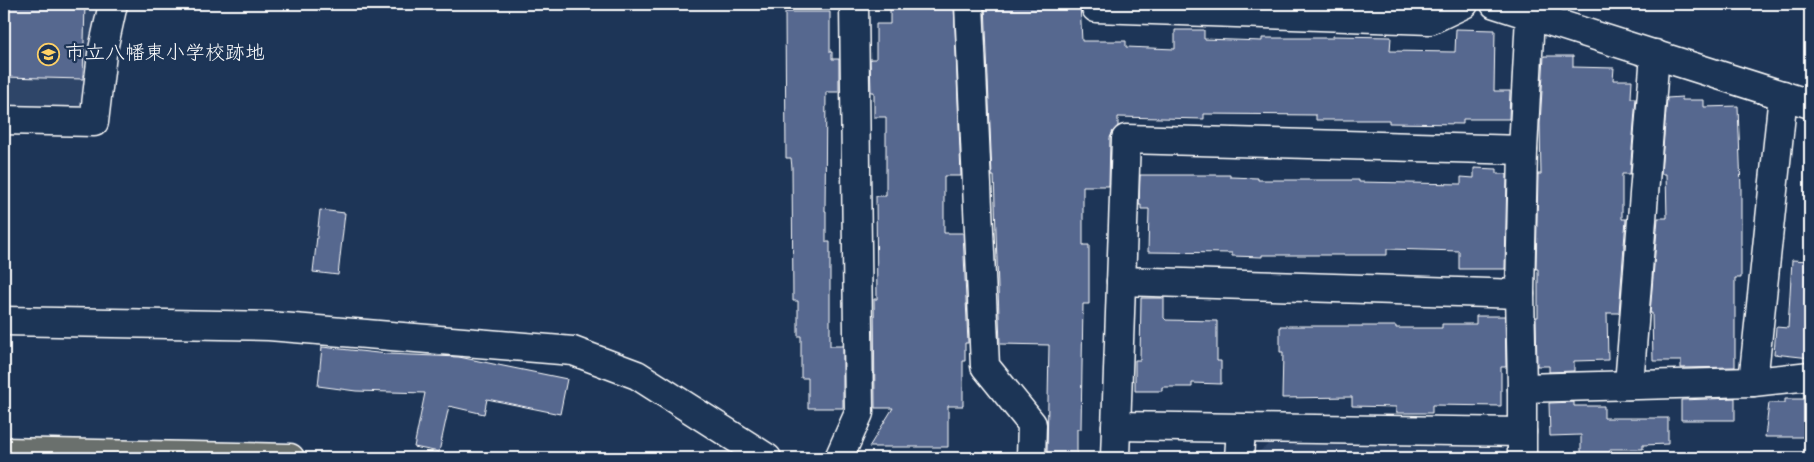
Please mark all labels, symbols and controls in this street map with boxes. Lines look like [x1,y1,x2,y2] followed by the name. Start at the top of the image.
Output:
[65,40,265,69] place label: 市立八幡東小学校跡地
[37,42,61,66] school or university icon: 市立八幡東小学校跡地

